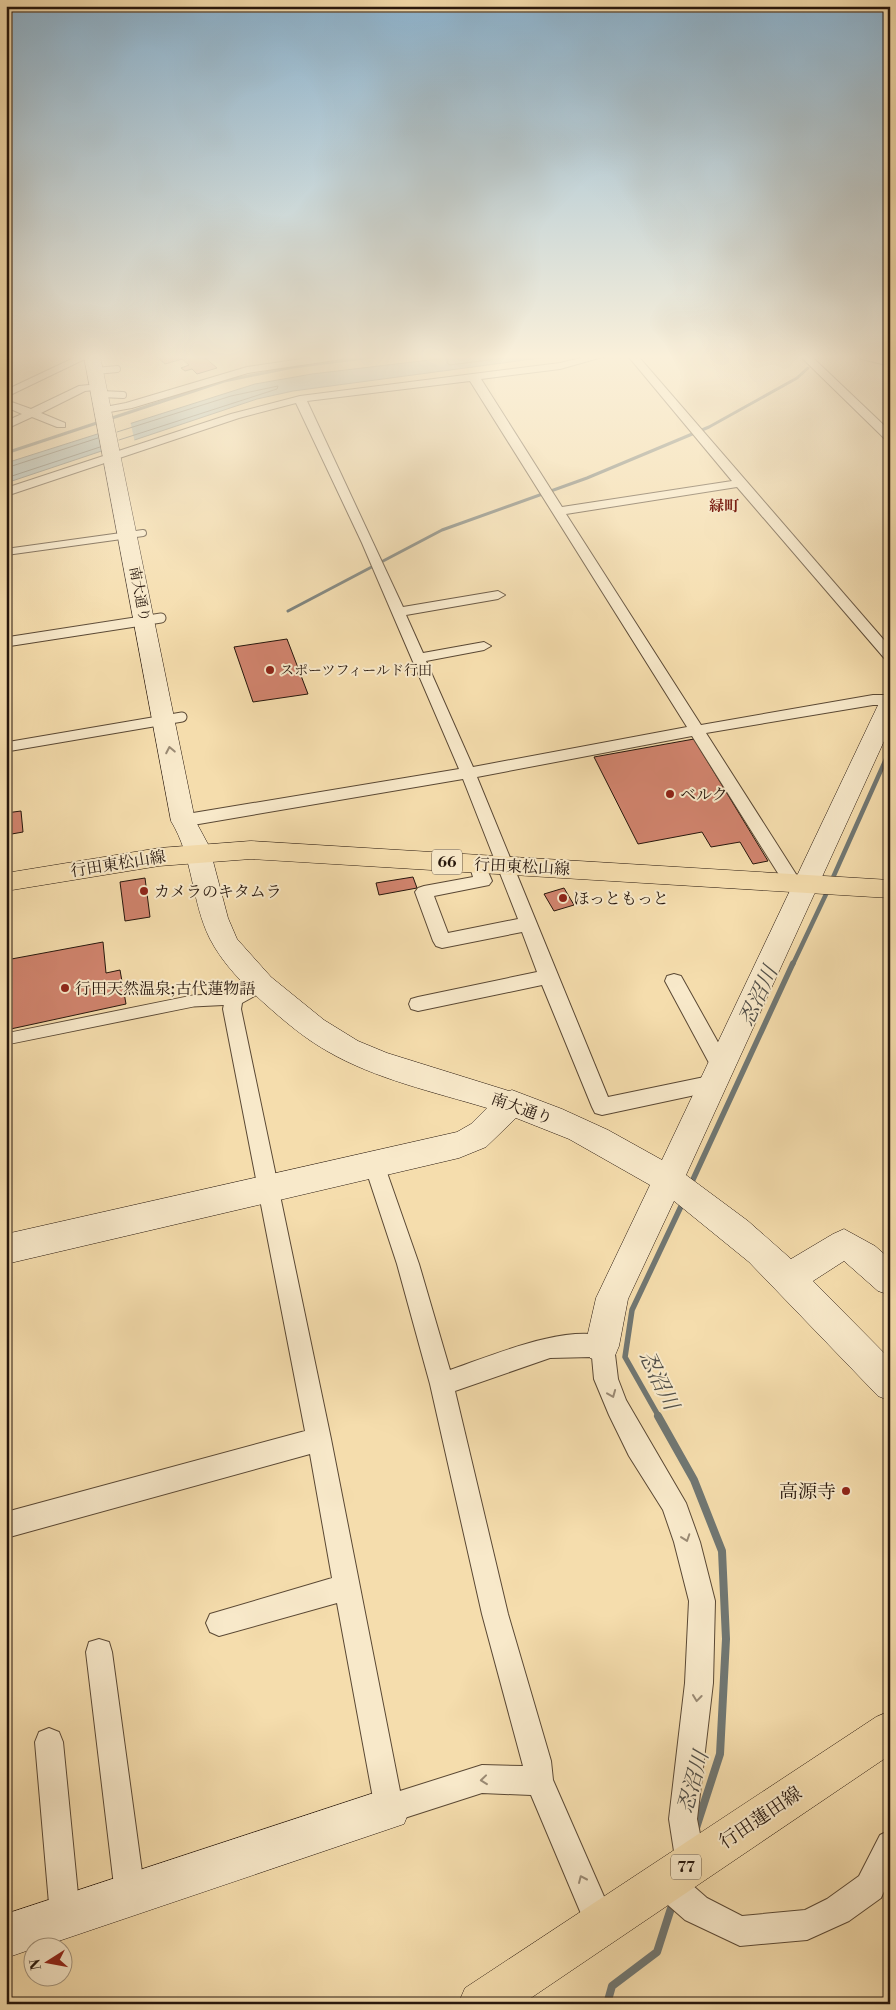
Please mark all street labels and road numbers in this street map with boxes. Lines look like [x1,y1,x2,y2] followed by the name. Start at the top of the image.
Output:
[125,565,153,623] street label: 南大通り
[69,847,167,881] street label: 行田東松山線
[432,850,462,874] road number: 66
[473,854,570,879] street label: 行田東松山線
[488,1089,555,1129] street label: 南大通り
[714,1781,807,1854] street label: 行田蓮田線
[671,1854,701,1880] road number: 77

